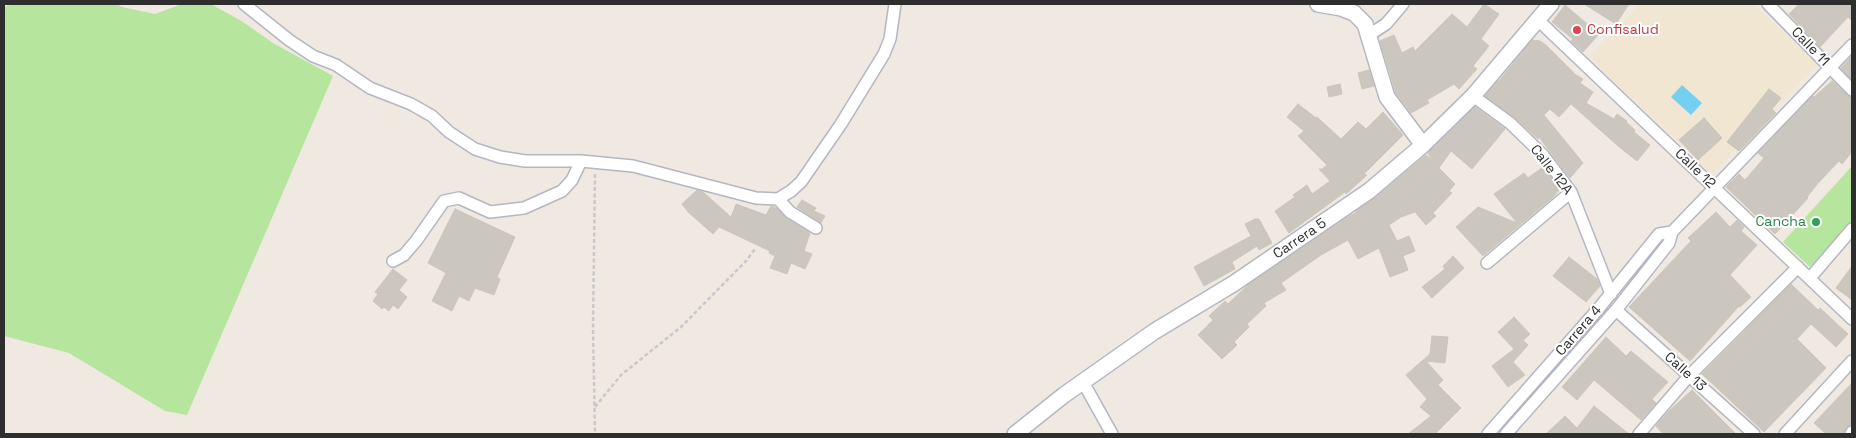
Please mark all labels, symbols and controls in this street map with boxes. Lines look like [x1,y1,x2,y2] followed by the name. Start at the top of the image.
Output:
[1587,22,1659,38] place label: Confisalud
[1571,24,1583,36] marker: Confisalud
[1787,24,1833,70] street label: Calle 11
[1526,142,1576,198] street label: Calle 12A
[1671,146,1719,192] street label: Calle 12
[1755,214,1806,230] place label: Cancha
[1270,215,1330,263] street label: Carrera 5
[1810,216,1822,228] marker: Cancha
[1553,302,1605,360] street label: Carrera 4
[1661,349,1709,395] street label: Calle 13

